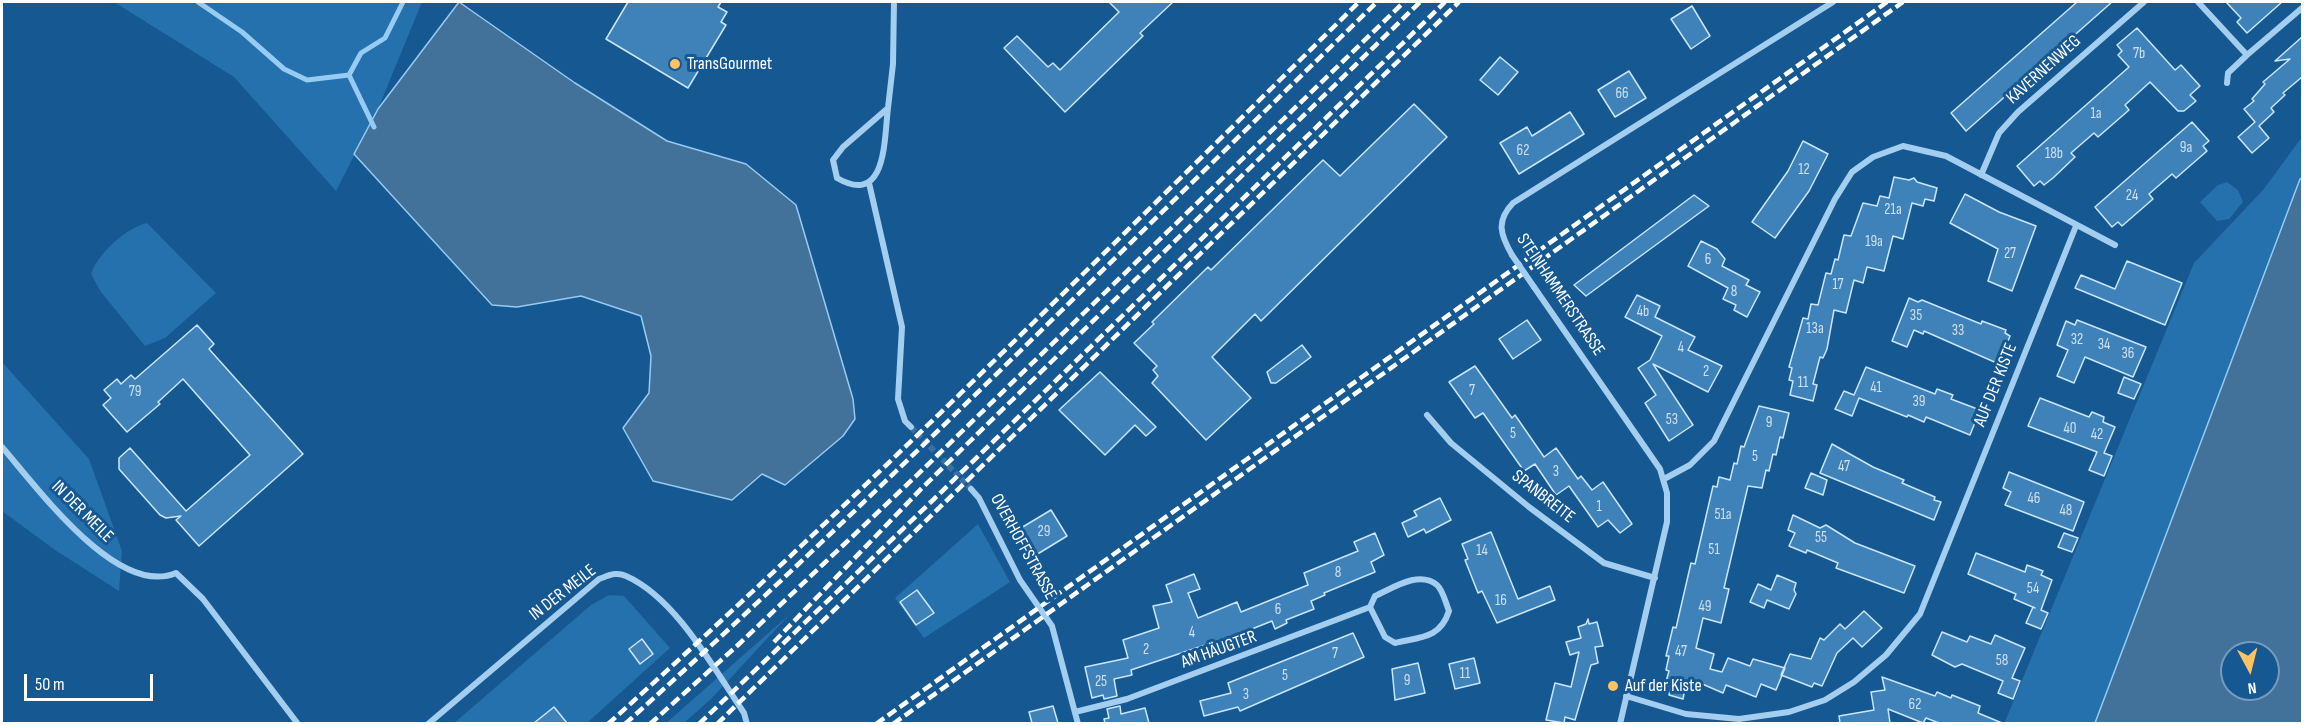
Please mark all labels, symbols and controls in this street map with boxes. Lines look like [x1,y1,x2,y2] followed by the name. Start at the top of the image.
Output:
[2002,31,2086,109] street label: KAVERNENWEG
[2133,45,2145,63] house number: 7b
[687,53,772,75] place label: TransGourmet
[668,57,682,71] marker: TransGourmet
[1615,85,1629,103] house number: 66
[2090,105,2102,123] house number: 1a
[2180,139,2192,157] house number: 9a
[1517,142,1529,160] house number: 62
[2045,145,2063,163] house number: 18b
[1798,161,1810,179] house number: 12
[2126,187,2138,205] house number: 24
[1884,201,1902,219] house number: 21a
[1511,230,1609,360] street label: STEINHAMMERSTRASSE
[1865,233,1883,251] house number: 19a
[2004,245,2016,263] house number: 27
[1705,251,1711,269] house number: 6
[1832,276,1844,294] house number: 17
[1731,283,1737,301] house number: 8
[1637,303,1649,321] house number: 4b
[1910,307,1922,325] house number: 35
[1806,320,1824,338] house number: 13a
[1952,322,1964,340] house number: 33
[2071,331,2083,349] house number: 32
[2098,336,2110,354] house number: 34
[1678,339,1684,357] house number: 4
[1970,340,2022,430] street label: AUF DER KISTE
[2122,345,2134,363] house number: 36
[1703,363,1709,381] house number: 2
[1798,374,1808,392] house number: 11
[1870,379,1882,397] house number: 41
[1469,382,1475,400] house number: 7
[129,383,141,401] house number: 79
[1913,393,1925,411] house number: 39
[1666,411,1678,429] house number: 53
[1766,414,1772,432] house number: 9
[2064,420,2076,438] house number: 40
[1510,425,1516,443] house number: 5
[2091,426,2103,444] house number: 42
[1752,448,1758,466] house number: 5
[1838,458,1850,476] house number: 47
[1553,463,1559,481] house number: 3
[1507,466,1579,528] street label: SPANBREITE
[46,476,118,548] street label: IN DER MEILE
[985,490,1061,604] street label: OVERHOFFSTRASSE
[2028,490,2040,508] house number: 46
[1596,498,1602,516] house number: 1
[2060,502,2072,520] house number: 48
[1714,506,1732,524] house number: 51a
[1038,523,1050,541] house number: 29
[1815,529,1827,547] house number: 55
[1708,541,1720,559] house number: 51
[1476,542,1488,560] house number: 14
[525,560,601,626] street label: IN DER MEILE
[1335,564,1341,582] house number: 8
[2027,580,2039,598] house number: 54
[1495,592,1507,610] house number: 16
[1699,598,1711,616] house number: 49
[1275,601,1281,619] house number: 6
[1189,624,1195,642] house number: 4
[1178,626,1260,674] street label: AM HÄUGTER
[1143,641,1149,659] house number: 2
[2220,641,2280,701] north arrow
[1675,643,1687,661] house number: 47
[1332,645,1338,663] house number: 7
[1996,652,2008,670] house number: 58
[27,662,156,700] scale bar
[1460,665,1470,683] house number: 11
[1282,667,1288,685] house number: 5
[1404,672,1410,690] house number: 9
[1095,673,1107,691] house number: 25
[35,674,65,695] text: 50 m
[1625,675,1702,697] place label: Auf der Kiste
[2247,677,2257,697] text: N
[1606,679,1620,693] marker: Auf der Kiste
[1243,686,1249,704] house number: 3
[1909,696,1921,714] house number: 62

